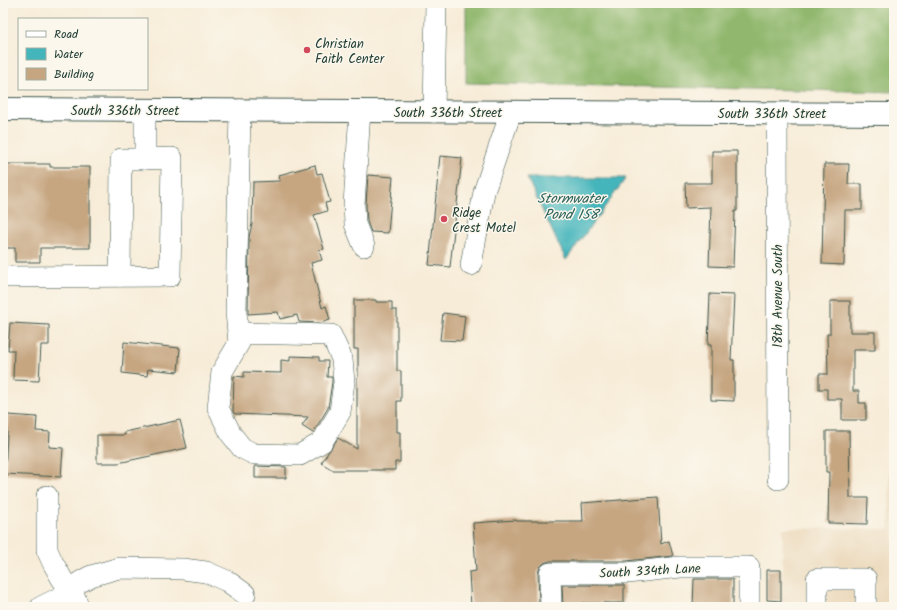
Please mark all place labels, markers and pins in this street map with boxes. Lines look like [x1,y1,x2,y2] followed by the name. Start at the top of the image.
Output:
[315,34,385,70] place label: Christian Faith Center
[302,45,312,55] marker: Christian Faith Center
[452,203,516,239] place label: Ridge Crest Motel
[439,214,449,224] marker: Ridge Crest Motel

